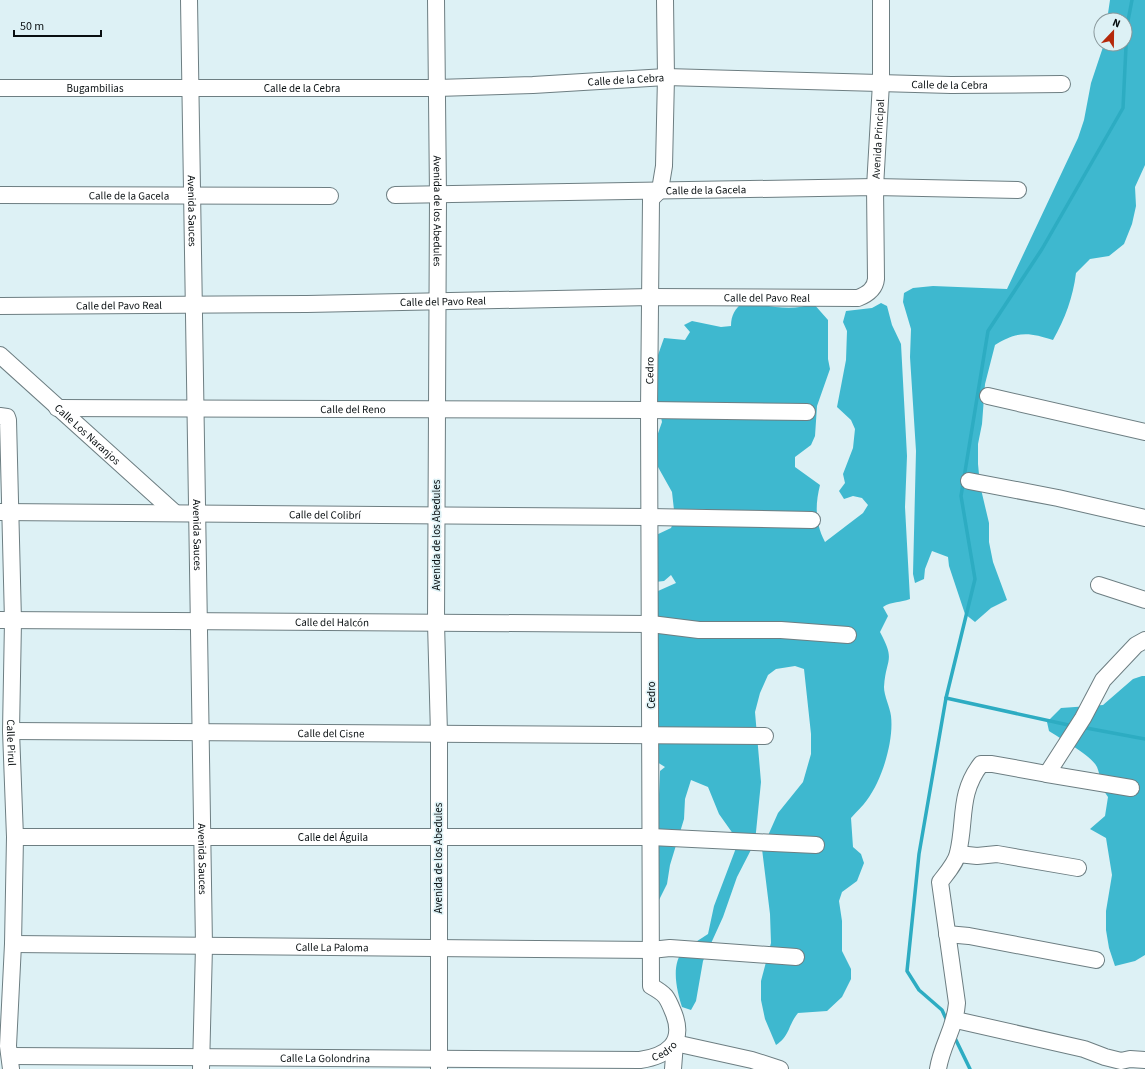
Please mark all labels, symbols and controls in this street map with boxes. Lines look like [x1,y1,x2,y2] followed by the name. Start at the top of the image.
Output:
[14,12,101,38] scale bar
[1093,12,1133,52] north arrow
[1110,15,1123,32] text: N
[20,18,44,35] text: 50 m
[587,70,664,89] street label: Calle de la Cebra
[911,76,988,93] street label: Calle de la Cebra
[67,81,124,96] street label: Bugambilias
[264,81,340,96] street label: Calle de la Cebra
[868,98,888,179] street label: Avenida Principal
[430,155,446,267] street label: Avenida de los Abedules
[184,175,200,247] street label: Avenida Sauces
[666,182,746,198] street label: Calle de la Gacela
[89,188,169,203] street label: Calle de la Gacela
[724,290,810,305] street label: Calle del Pavo Real
[400,293,486,310] street label: Calle del Pavo Real
[76,297,162,313] street label: Calle del Pavo Real
[642,357,657,384] street label: Cedro
[51,400,124,468] street label: Calle Los Naranjos
[320,401,386,417] street label: Calle del Reno
[429,479,444,590] street label: Avenida de los Abedules
[189,499,206,571] street label: Avenida Sauces
[289,507,361,522] street label: Calle del Colibrí
[295,614,369,630] street label: Calle del Halcón
[644,681,659,709] street label: Cedro
[3,719,20,766] street label: Calle Pirul
[298,725,365,741] street label: Calle del Cisne
[431,802,446,913] street label: Avenida de los Abedules
[195,823,211,895] street label: Avenida Sauces
[298,830,368,845] street label: Calle del Águila
[295,939,369,955] street label: Calle La Paloma
[650,1038,680,1065] street label: Cedro
[280,1050,370,1066] street label: Calle La Golondrina

